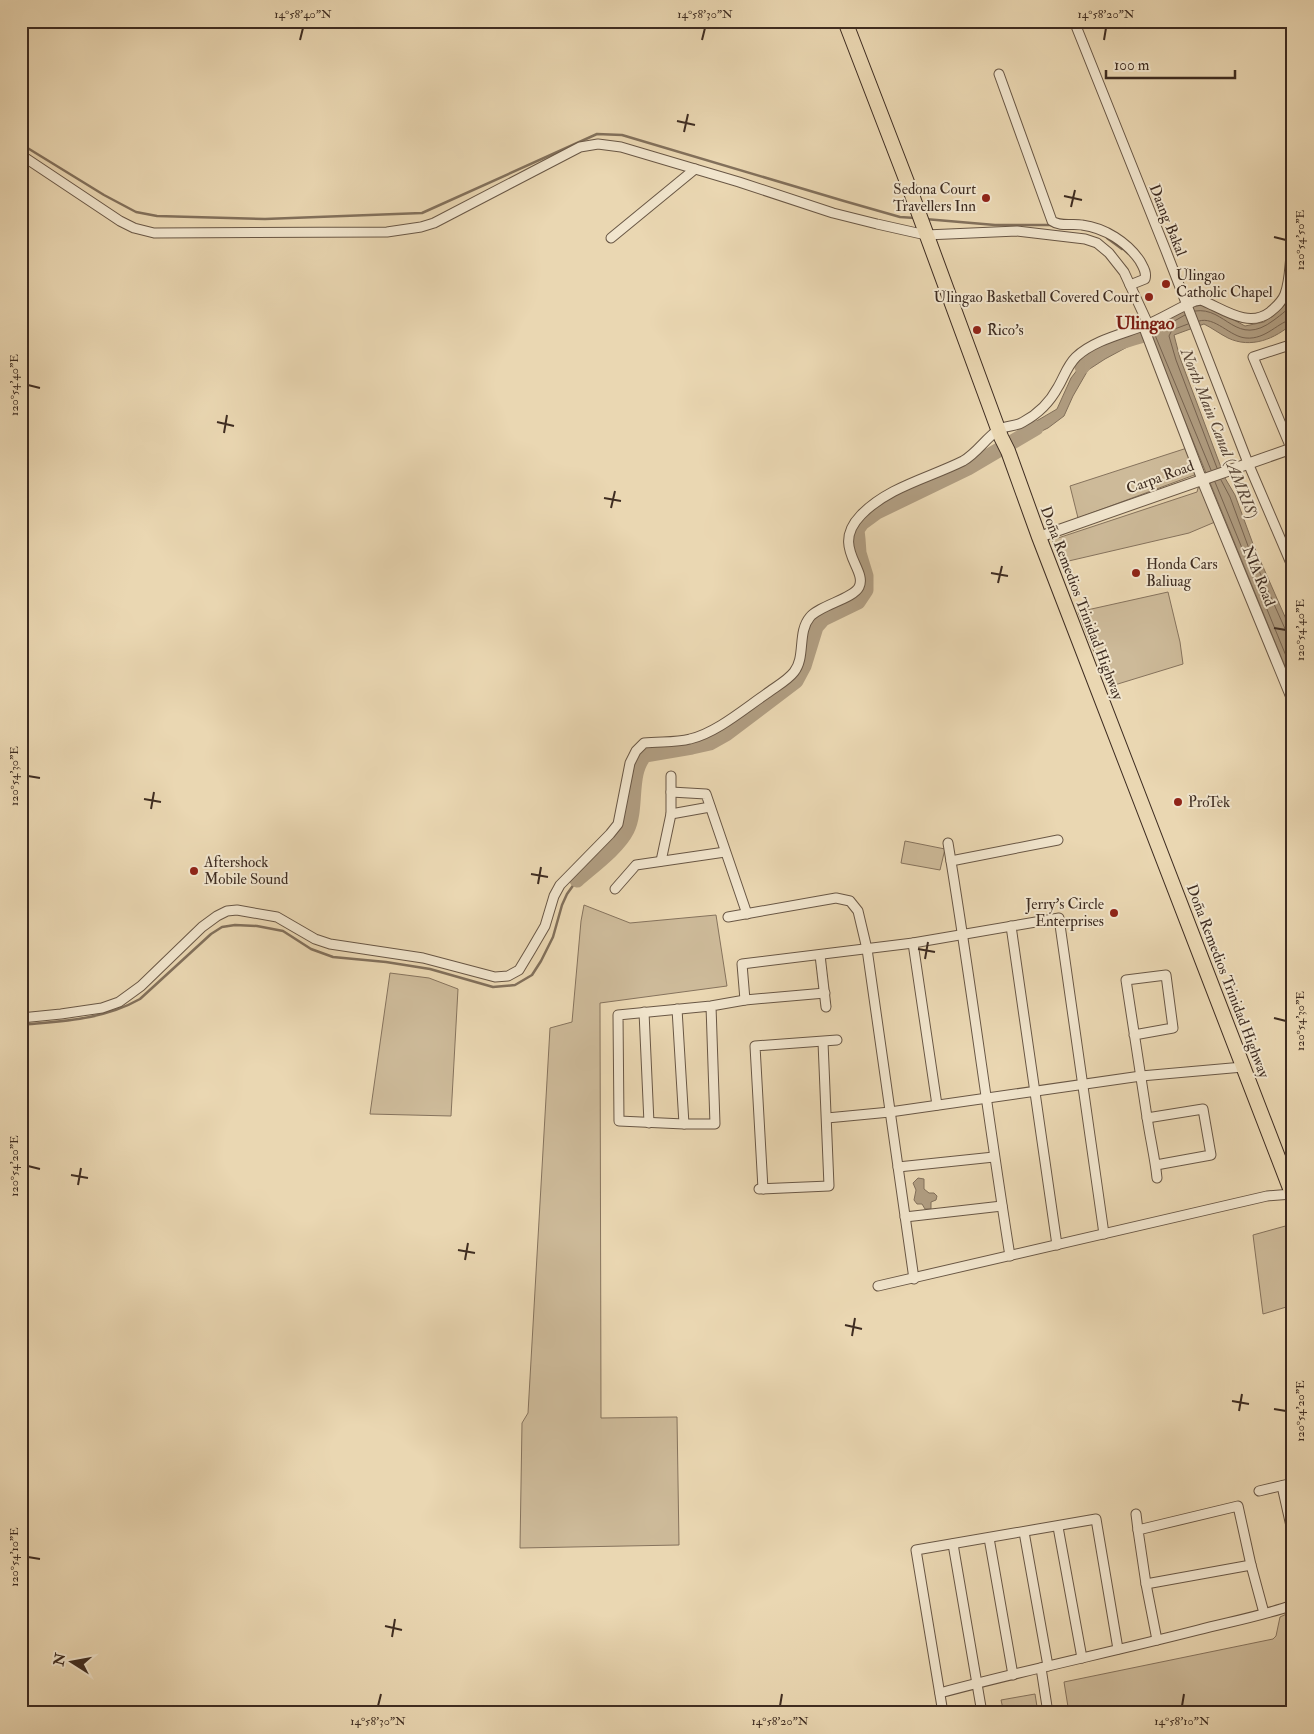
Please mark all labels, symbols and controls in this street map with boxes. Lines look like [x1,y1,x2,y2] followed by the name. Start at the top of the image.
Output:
[274,7,332,22] text: 14°58'40"N
[677,7,733,22] text: 14°58'30"N
[1077,7,1135,22] text: 14°58'20"N
[1106,48,1235,80] scale bar
[1114,56,1150,75] text: 100 m
[893,180,976,216] place label: Sedona Court Travellers Inn
[1145,181,1191,259] street label: Daang Bakal
[980,192,992,204] marker: Sedona Court Travellers Inn
[1293,209,1308,270] text: 120°54'50"E
[1176,266,1273,303] place label: Ulingao Catholic Chapel
[1160,278,1172,290] marker: Ulingao Catholic Chapel
[934,288,1139,307] place label: Ulingao Basketball Covered Court
[1143,291,1155,303] marker: Ulingao Basketball Covered Court
[1116,312,1175,335] district label: Ulingao
[987,321,1024,340] place label: Rico's
[971,324,983,336] marker: Rico's
[1175,345,1262,521] water label: North Main Canal (AMRIS)
[7,354,22,416] text: 120°54'40"E
[1124,456,1198,499] street label: Carpa Road
[1036,504,1127,703] street label: Doña Remedios Trinidad Highway
[1238,543,1279,610] street label: NIA Road
[1146,555,1218,591] place label: Honda Cars Baliuag
[1130,567,1142,579] marker: Honda Cars Baliuag
[1293,599,1308,661] text: 120°54'40"E
[7,746,22,806] text: 120°54'30"E
[1188,793,1230,812] place label: ProTek
[1172,796,1184,808] marker: ProTek
[203,853,289,889] place label: Aftershock Mobile Sound
[188,865,200,877] marker: Aftershock Mobile Sound
[1182,882,1273,1081] street label: Doña Remedios Trinidad Highway
[1024,895,1104,932] place label: Jerry's Circle Enterprises
[1108,907,1120,919] marker: Jerry's Circle Enterprises
[1293,991,1308,1051] text: 120°54'30"E
[7,1135,22,1197] text: 120°54'20"E
[1293,1380,1308,1442] text: 120°54'20"E
[7,1527,22,1587] text: 120°54'10"E
[48,1636,98,1686] north arrow
[50,1651,69,1668] text: N
[350,1714,406,1729] text: 14°58'30"N
[751,1714,809,1729] text: 14°58'20"N
[1154,1714,1210,1729] text: 14°58'10"N

